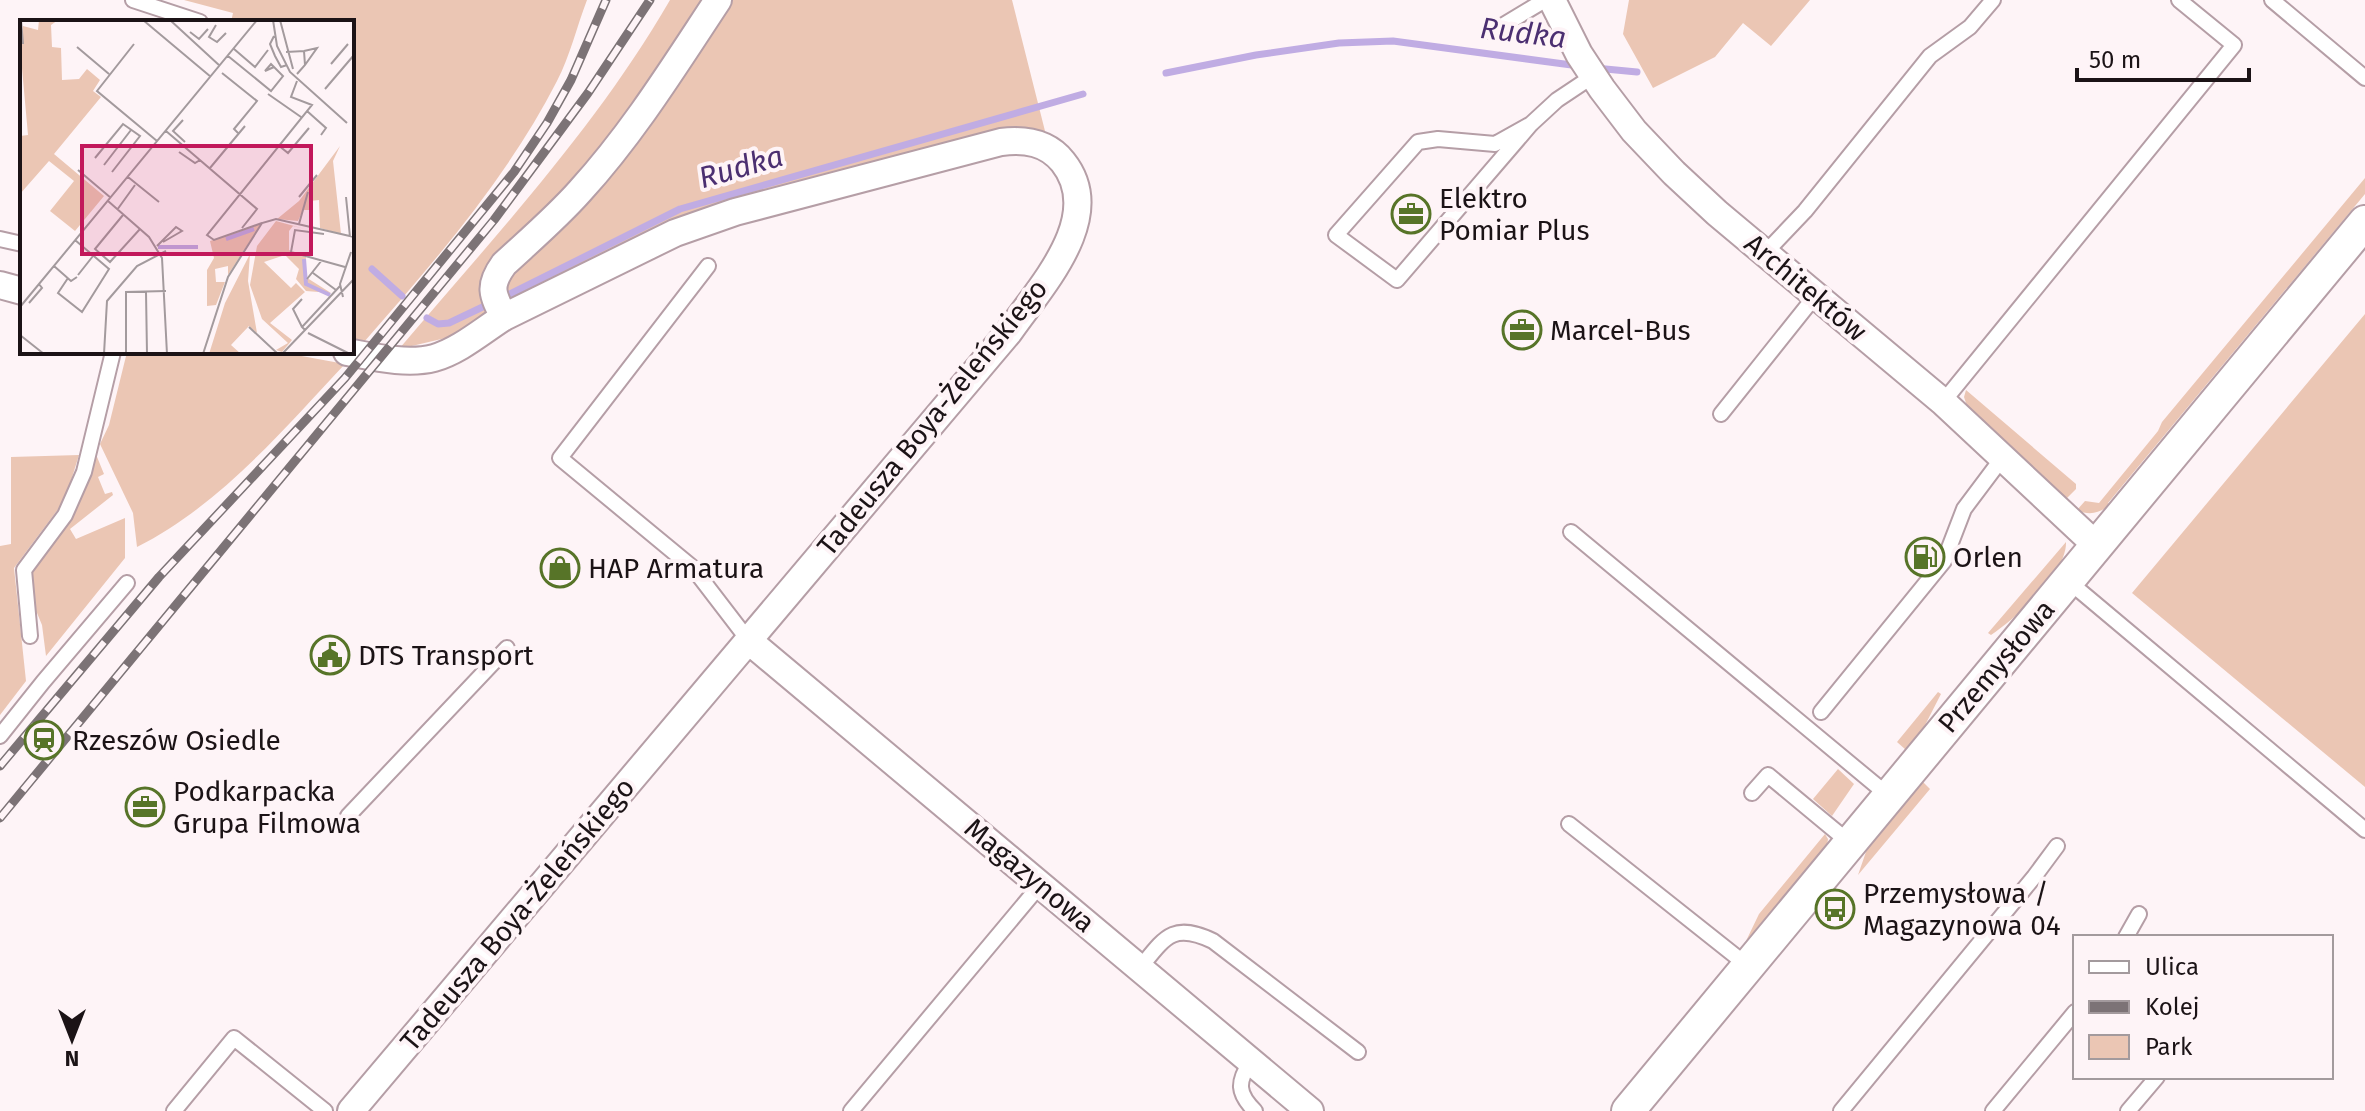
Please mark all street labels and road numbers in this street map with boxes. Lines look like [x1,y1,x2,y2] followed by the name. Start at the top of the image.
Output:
[1738,227,1873,348] street label: Architektów
[811,272,1054,562] street label: Tadeusza Boya-Żeleńskiego
[1931,593,2062,740] street label: Przemysłowa
[393,771,641,1058] street label: Tadeusza Boya-Żeleńskiego
[958,811,1101,939] street label: Magazynowa

